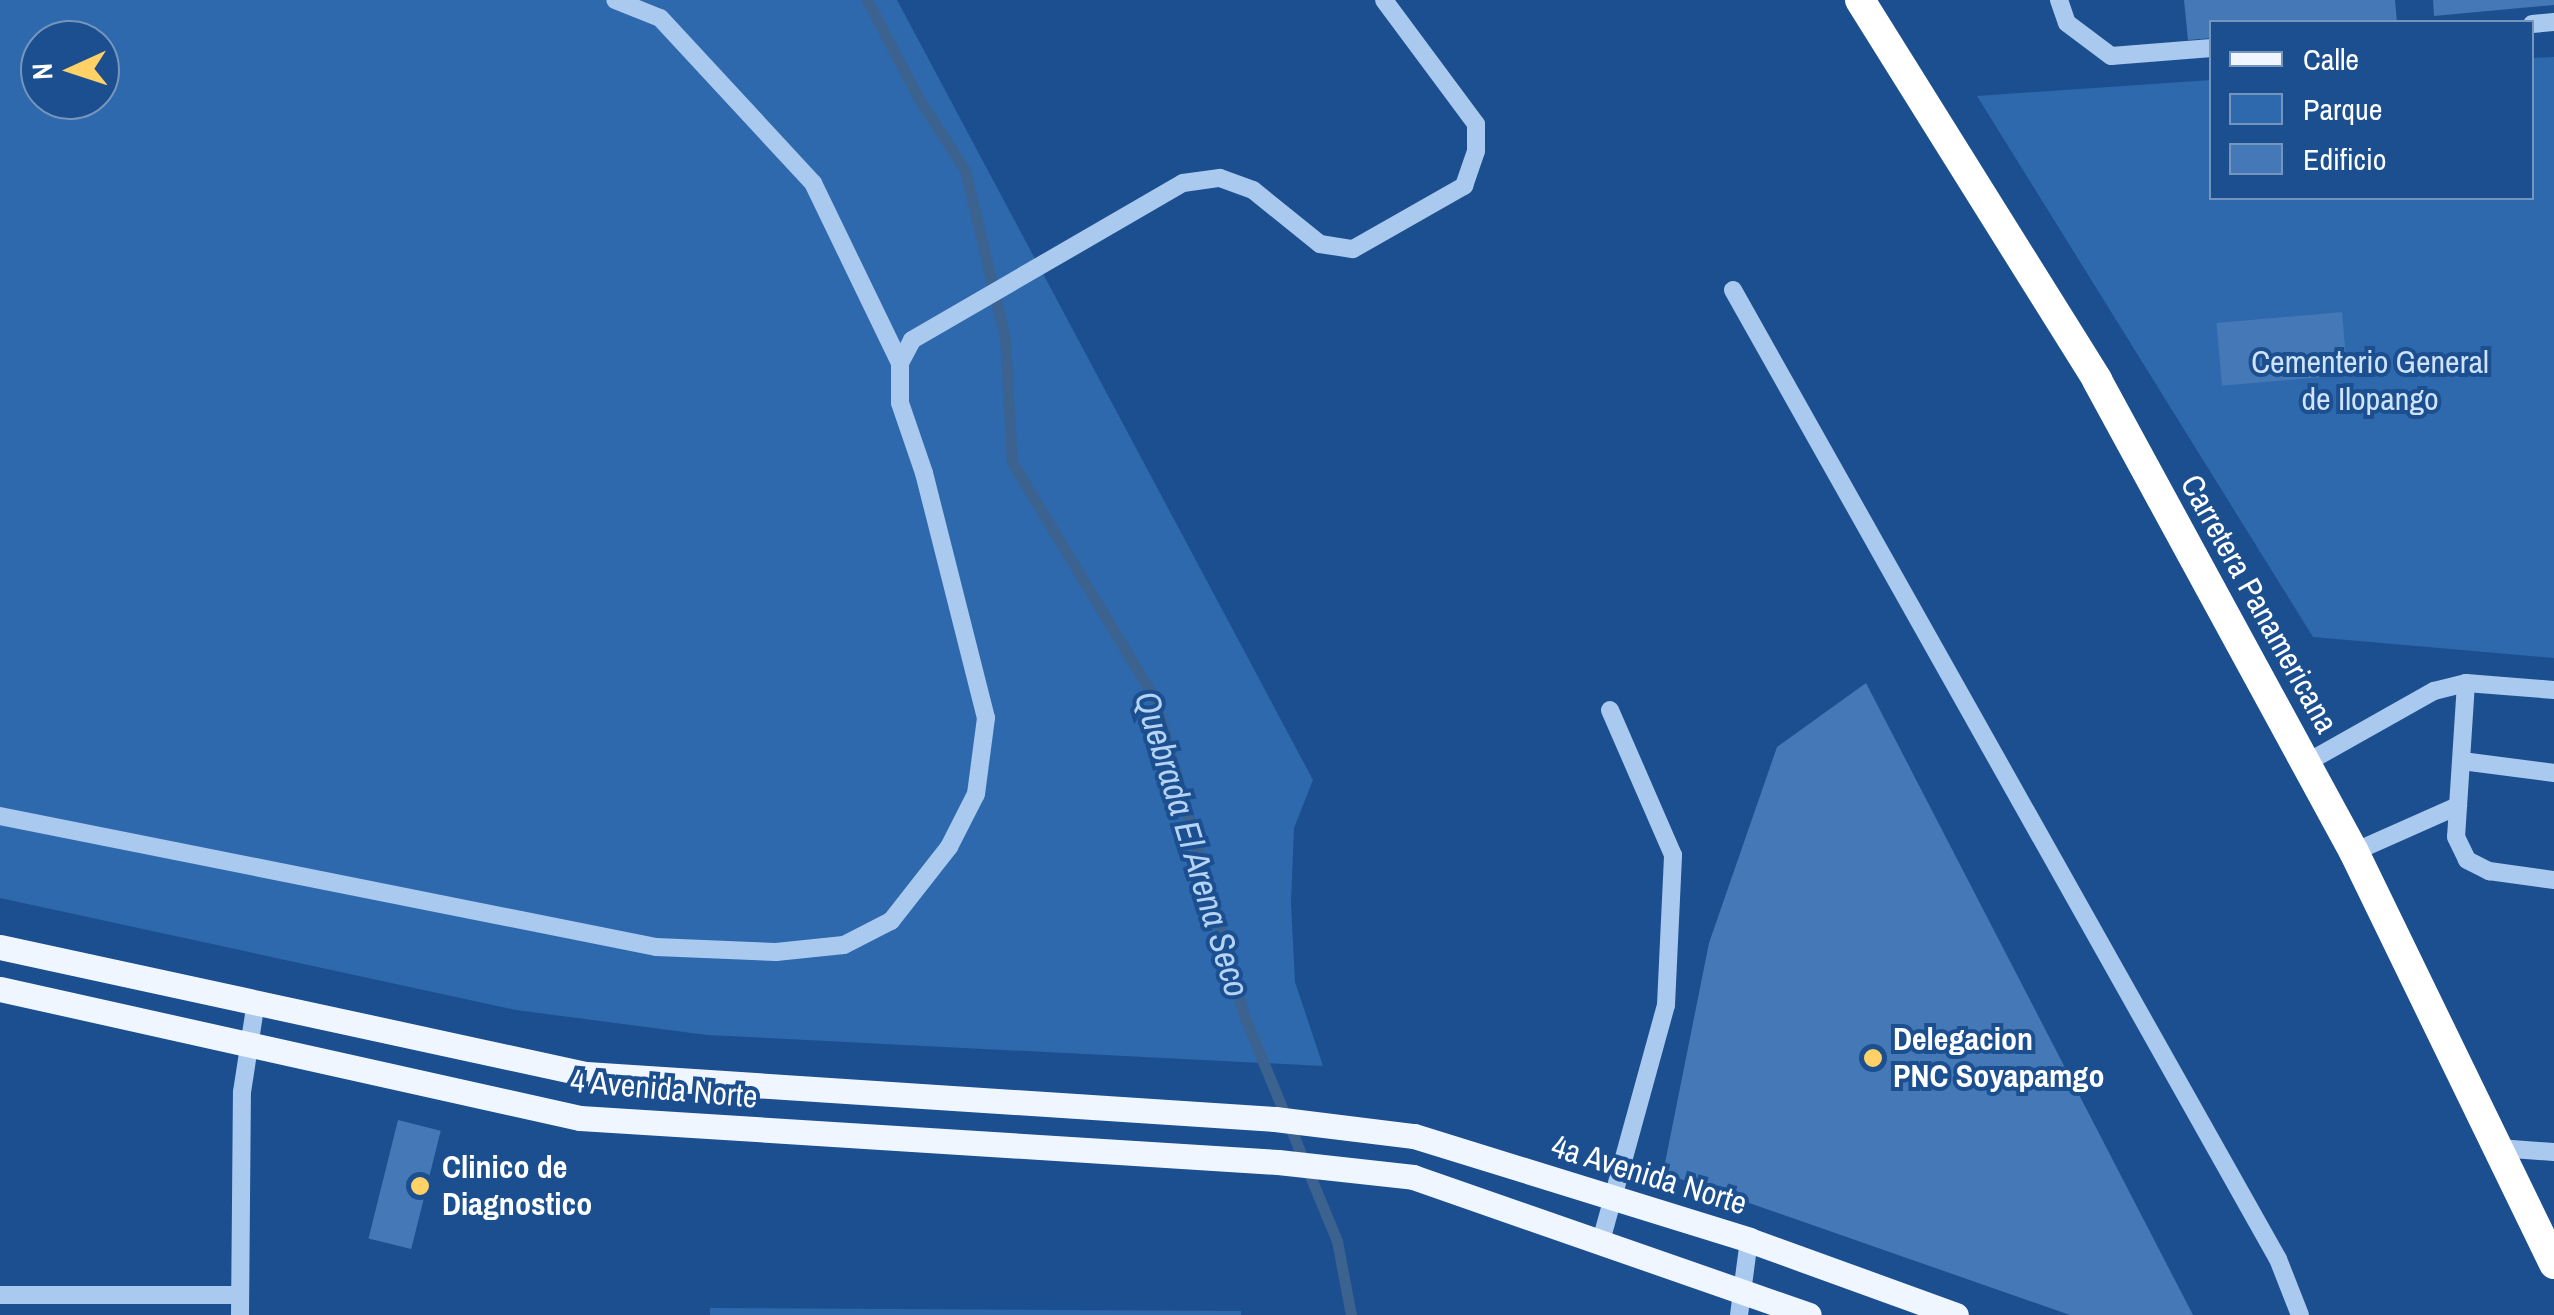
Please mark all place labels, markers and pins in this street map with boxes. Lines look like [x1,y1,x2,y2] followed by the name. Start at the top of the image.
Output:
[1893,1021,2104,1096] place label: Delegacion PNC Soyapamgo
[1862,1047,1884,1069] marker: Delegacion PNC Soyapamgo
[442,1149,592,1224] place label: Clinico de Diagnostico
[407,1173,433,1199] marker: Clinico de Diagnostico

